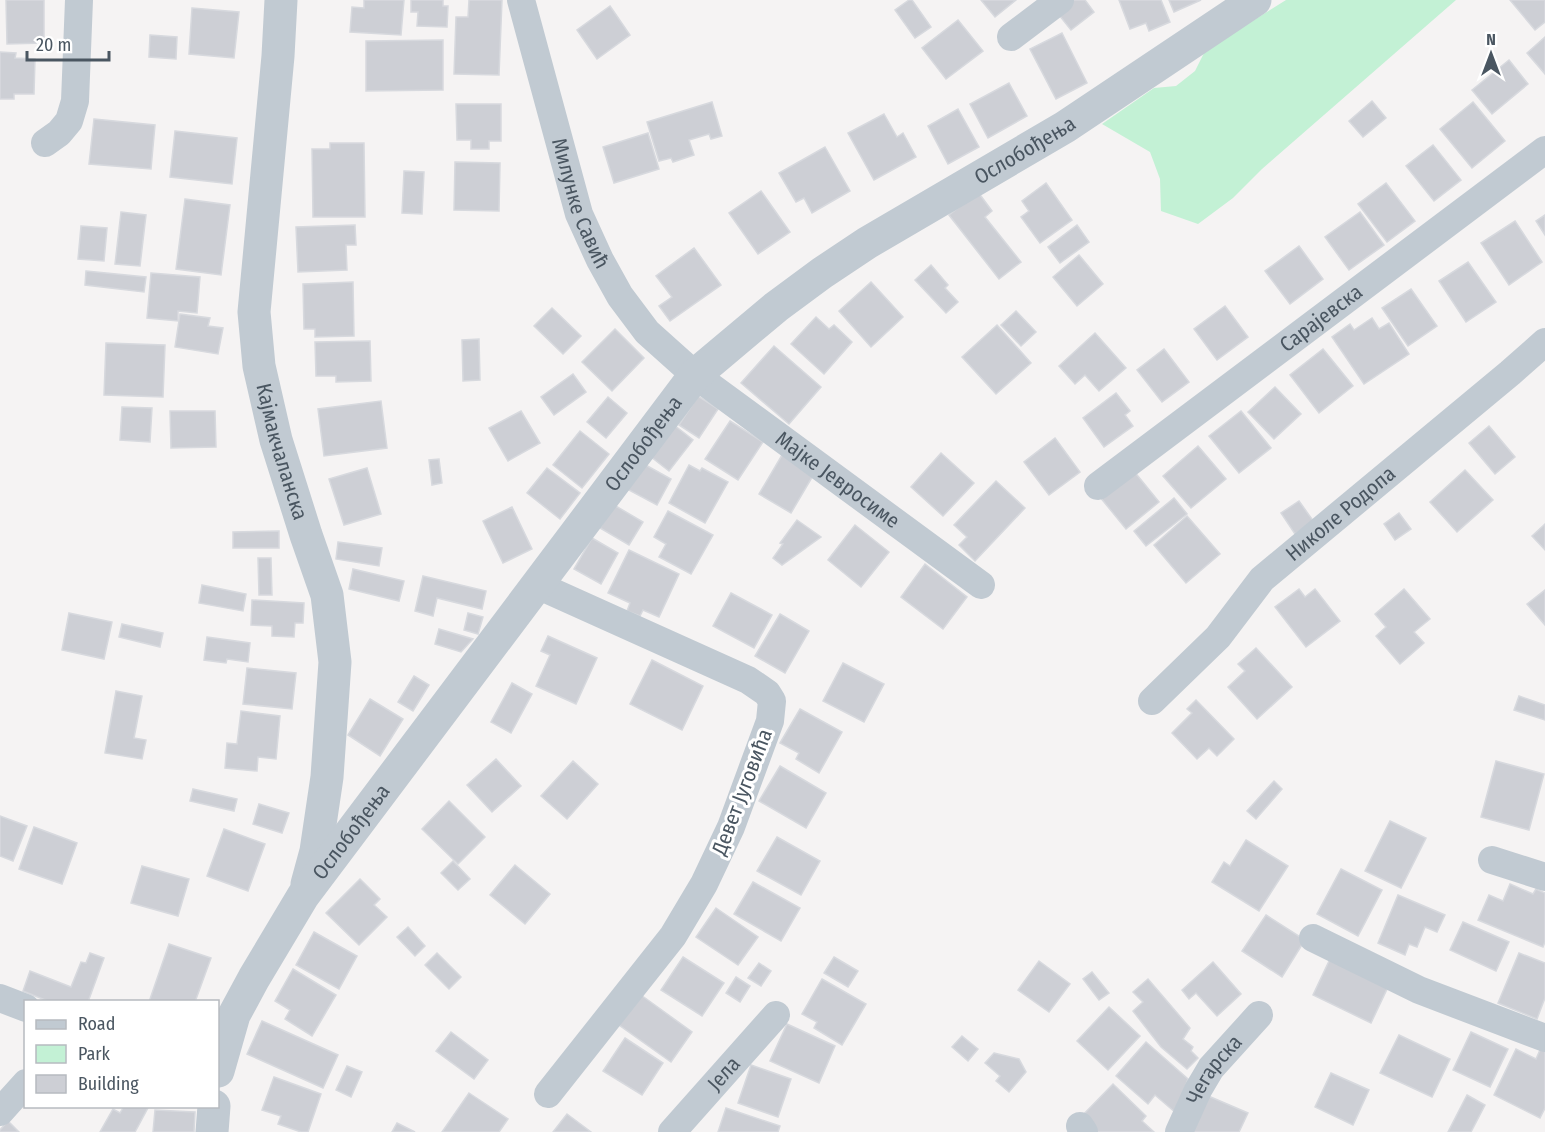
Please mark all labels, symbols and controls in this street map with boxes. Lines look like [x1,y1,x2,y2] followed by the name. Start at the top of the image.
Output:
[27,24,110,62] scale bar
[1461,24,1521,84] north arrow
[1486,30,1496,49] text: N
[36,34,71,56] text: 20 m
[970,110,1081,190] street label: Ослобођења
[546,135,615,273] street label: Милунке Савић
[1275,279,1368,358] street label: Сарајевска
[250,381,313,523] street label: Кајмакчаланска
[599,391,688,497] street label: Ослобођења
[771,426,905,534] street label: Мајке Јевросиме
[1280,461,1401,567] street label: Николе Родопа
[706,725,778,860] street label: Девет Југовића
[307,779,396,885] street label: Ослобођења
[24,1000,219,1108] legend
[78,1013,115,1035] text: Road
[1180,1030,1248,1108] street label: Чегарска
[78,1043,111,1065] text: Park
[702,1051,746,1096] street label: Јела
[78,1073,139,1095] text: Building

